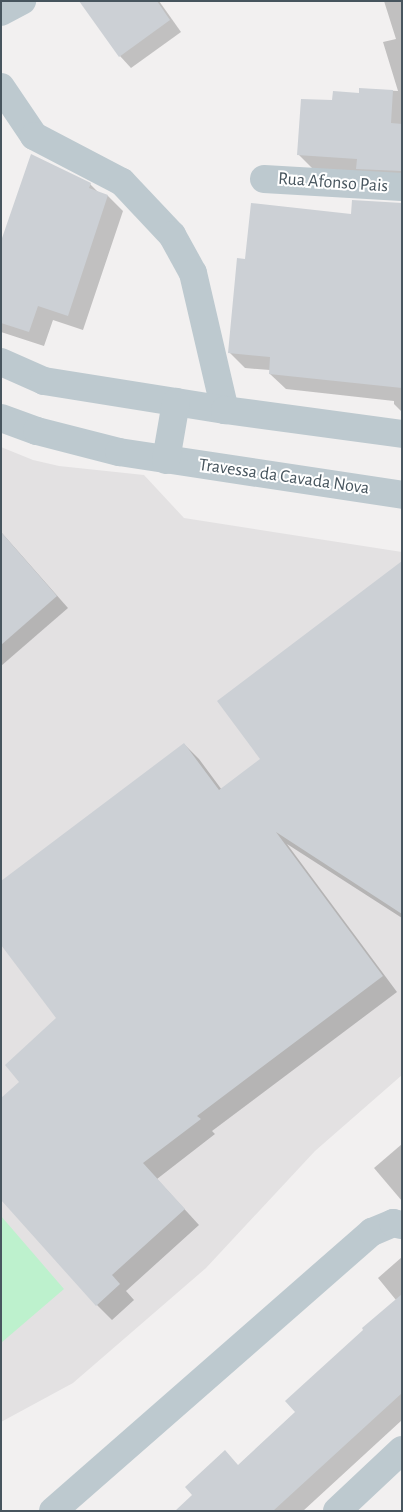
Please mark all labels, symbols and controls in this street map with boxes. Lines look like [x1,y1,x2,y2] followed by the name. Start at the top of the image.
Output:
[277,168,389,198] street label: Rua Afonso Pais
[197,454,371,500] street label: Travessa da Cavada Nova

